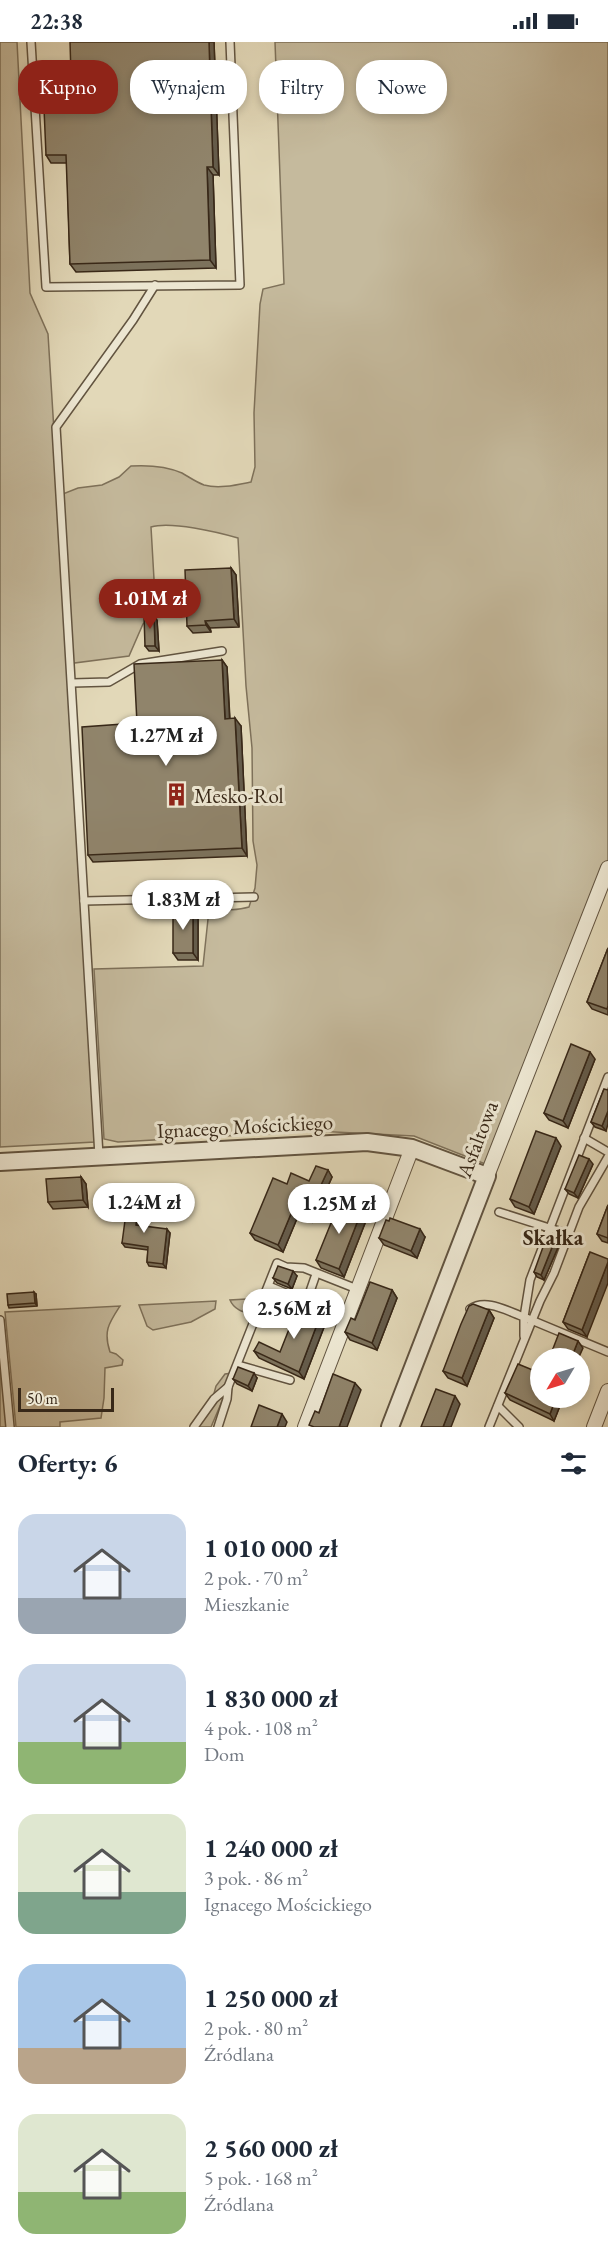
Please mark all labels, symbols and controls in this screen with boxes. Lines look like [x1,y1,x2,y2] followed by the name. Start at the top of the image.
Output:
[30,7,83,36] text: 22:38
[18,60,118,114] chip: Kupno
[130,60,247,114] chip: Wynajem
[259,60,344,114] chip: Filtry
[356,60,447,114] chip: Nowe
[88,579,212,630] pin: 1.01M zł
[113,585,187,611] text: 1.01M zł
[104,716,228,767] pin: 1.27M zł
[129,722,203,748] text: 1.27M zł
[163,782,189,808] building icon: Mesko-Rol
[194,782,284,809] place label: Mesko-Rol
[121,880,245,931] pin: 1.83M zł
[146,886,220,912] text: 1.83M zł
[450,1096,504,1182] street label: Asfaltowa
[156,1108,334,1144] street label: Ignacego Mościckiego
[82,1183,206,1234] pin: 1.24M zł
[277,1184,401,1235] pin: 1.25M zł
[107,1189,181,1215] text: 1.24M zł
[302,1190,376,1216] text: 1.25M zł
[523,1223,584,1252] district label: Skałka
[232,1289,356,1340] pin: 2.56M zł
[257,1295,331,1321] text: 2.56M zł
[530,1348,590,1408] north arrow
[530,1348,590,1408] map controls
[18,1385,114,1412] scale bar
[27,1388,58,1409] text: 50 m
[18,1446,118,1480] text: Oferty: 6
[557,1447,590,1480] icon: filters
[204,1531,338,1565] text: 1 010 000 zł
[66,1538,138,1610] icon: home
[204,1565,308,1591] text: 2 pok. · 70 m²
[204,1591,289,1617] text: Mieszkanie
[204,1681,338,1715] text: 1 830 000 zł
[66,1688,138,1760] icon: home
[204,1715,318,1741] text: 4 pok. · 108 m²
[204,1741,245,1767] text: Dom
[204,1831,338,1865] text: 1 240 000 zł
[66,1838,138,1910] icon: home
[204,1865,308,1891] text: 3 pok. · 86 m²
[204,1891,372,1917] text: Ignacego Mościckiego
[204,1981,338,2015] text: 1 250 000 zł
[66,1988,138,2060] icon: home
[204,2015,308,2041] text: 2 pok. · 80 m²
[204,2041,274,2067] text: Źródlana
[204,2131,338,2165] text: 2 560 000 zł
[66,2138,138,2210] icon: home
[204,2165,318,2191] text: 5 pok. · 168 m²
[204,2191,274,2217] text: Źródlana

